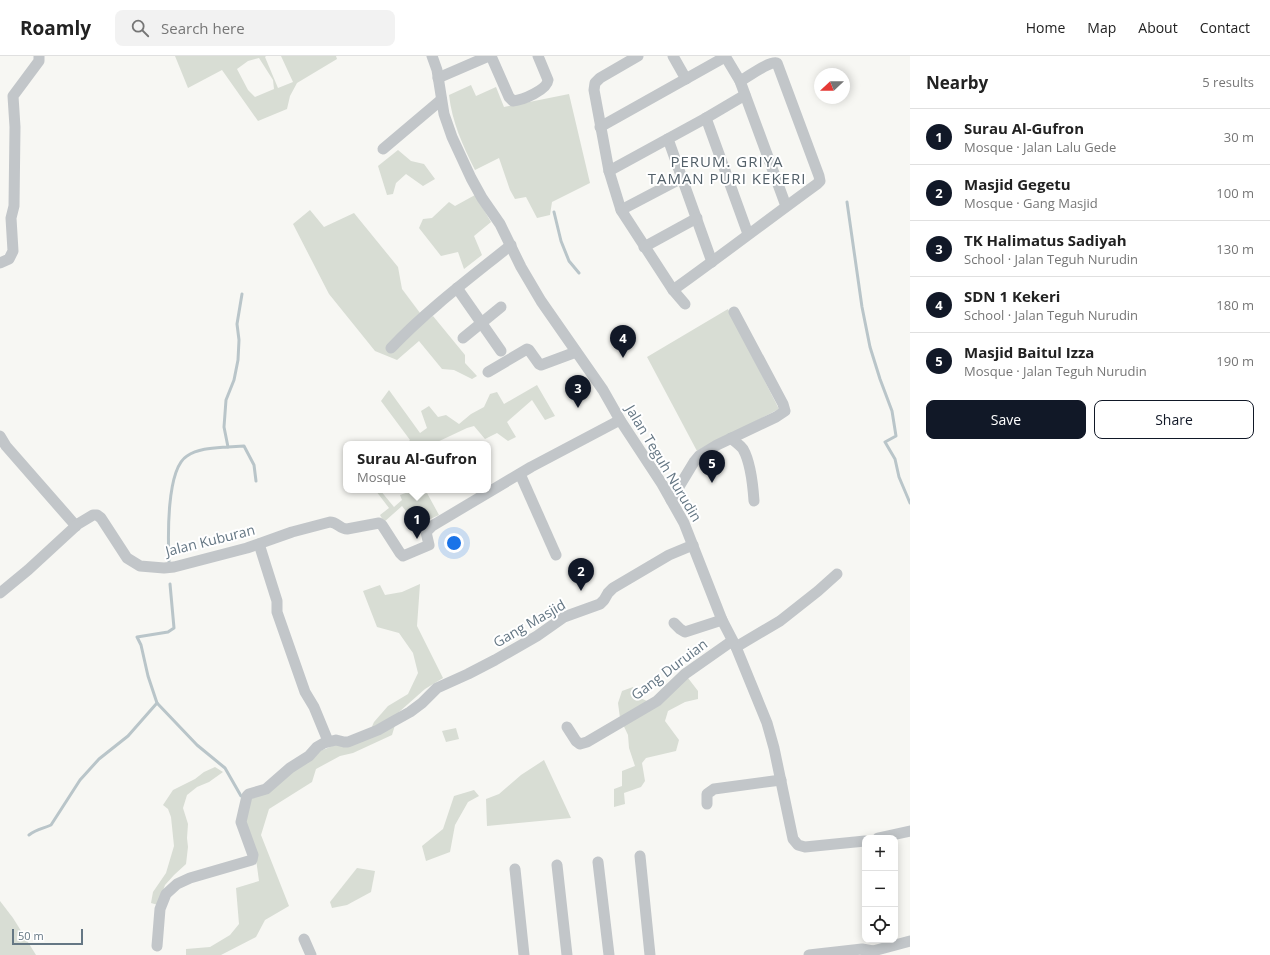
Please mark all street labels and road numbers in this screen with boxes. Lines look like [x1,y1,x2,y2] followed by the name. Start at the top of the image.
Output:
[621,399,706,525] street label: Jalan Teguh Nurudin
[161,520,257,561] street label: Jalan Kuburan
[489,595,569,651] street label: Gang Masjid
[627,634,711,704] street label: Gang Duruian

